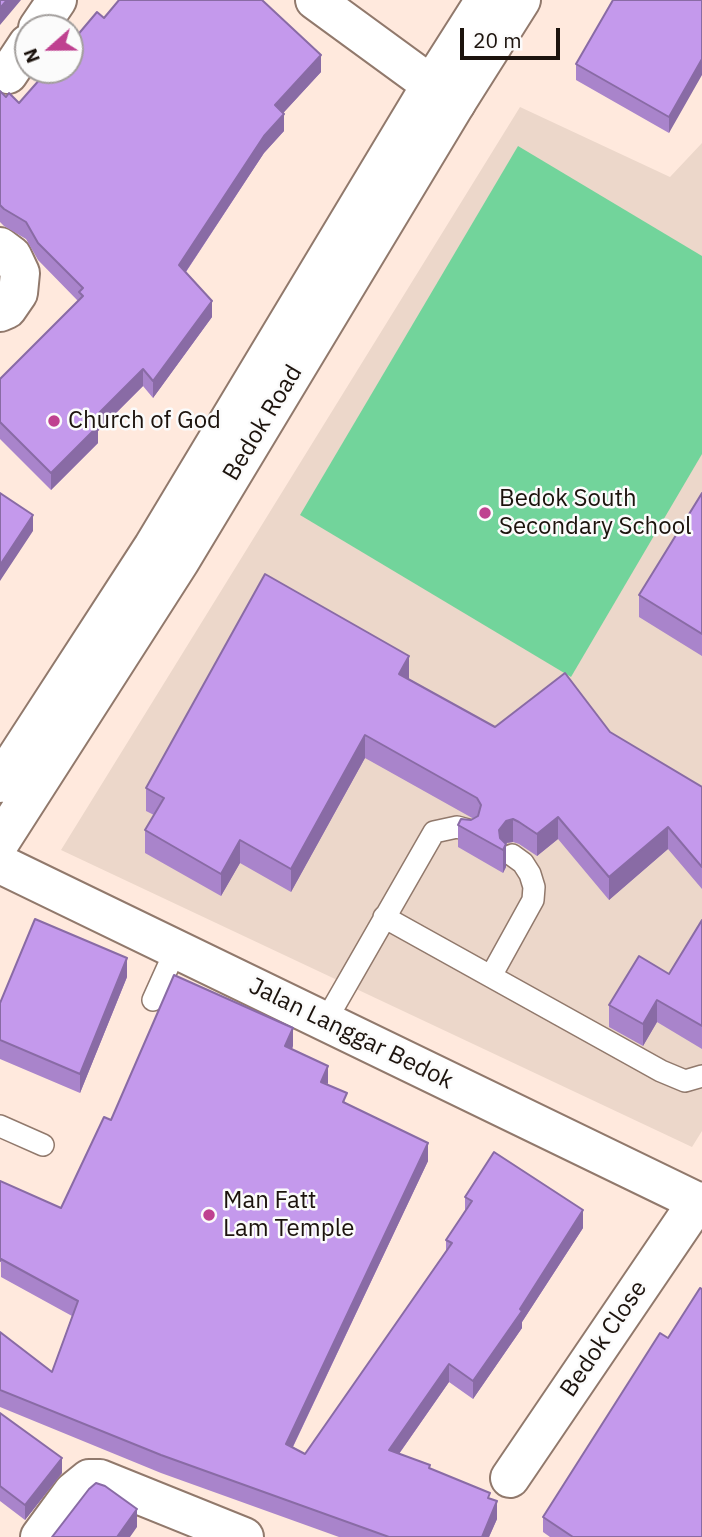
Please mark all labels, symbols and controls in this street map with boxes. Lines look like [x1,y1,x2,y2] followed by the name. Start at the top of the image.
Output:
[14,14,84,84] north arrow
[464,14,564,58] scale bar
[473,26,522,54] text: 20 m
[18,45,45,67] text: N
[217,360,309,486] street label: Bedok Road
[68,407,221,435] place label: Church of God
[46,413,62,429] marker: Church of God
[499,485,692,541] place label: Bedok South Secondary School
[477,505,493,521] marker: Bedok South Secondary School
[244,972,458,1096] street label: Jalan Langgar Bedok
[223,1187,354,1243] place label: Man Fatt Lam Temple
[201,1207,217,1223] marker: Man Fatt Lam Temple
[555,1275,653,1403] street label: Bedok Close

